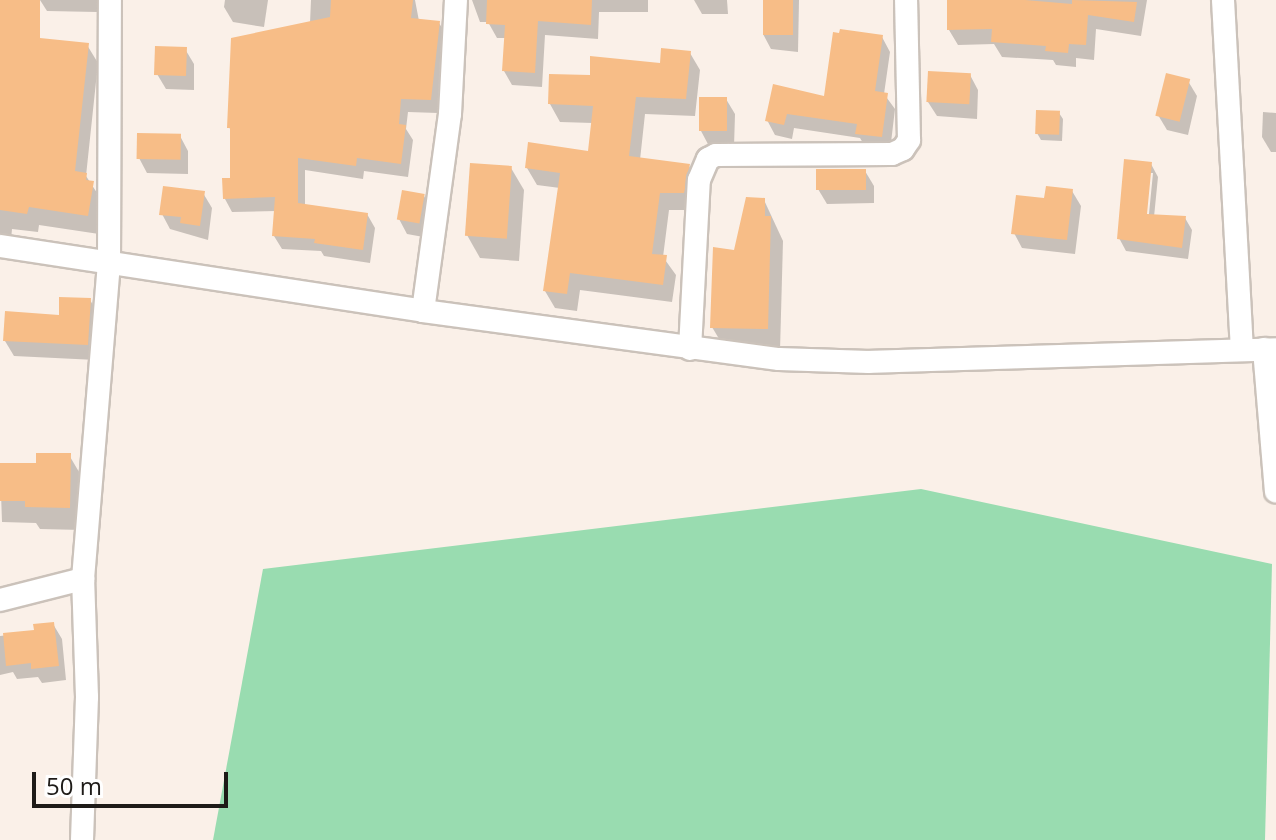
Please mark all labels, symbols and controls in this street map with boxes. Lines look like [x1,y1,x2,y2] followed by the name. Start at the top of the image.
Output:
[36,756,232,806] scale bar
[46,769,102,802] text: 50 m

